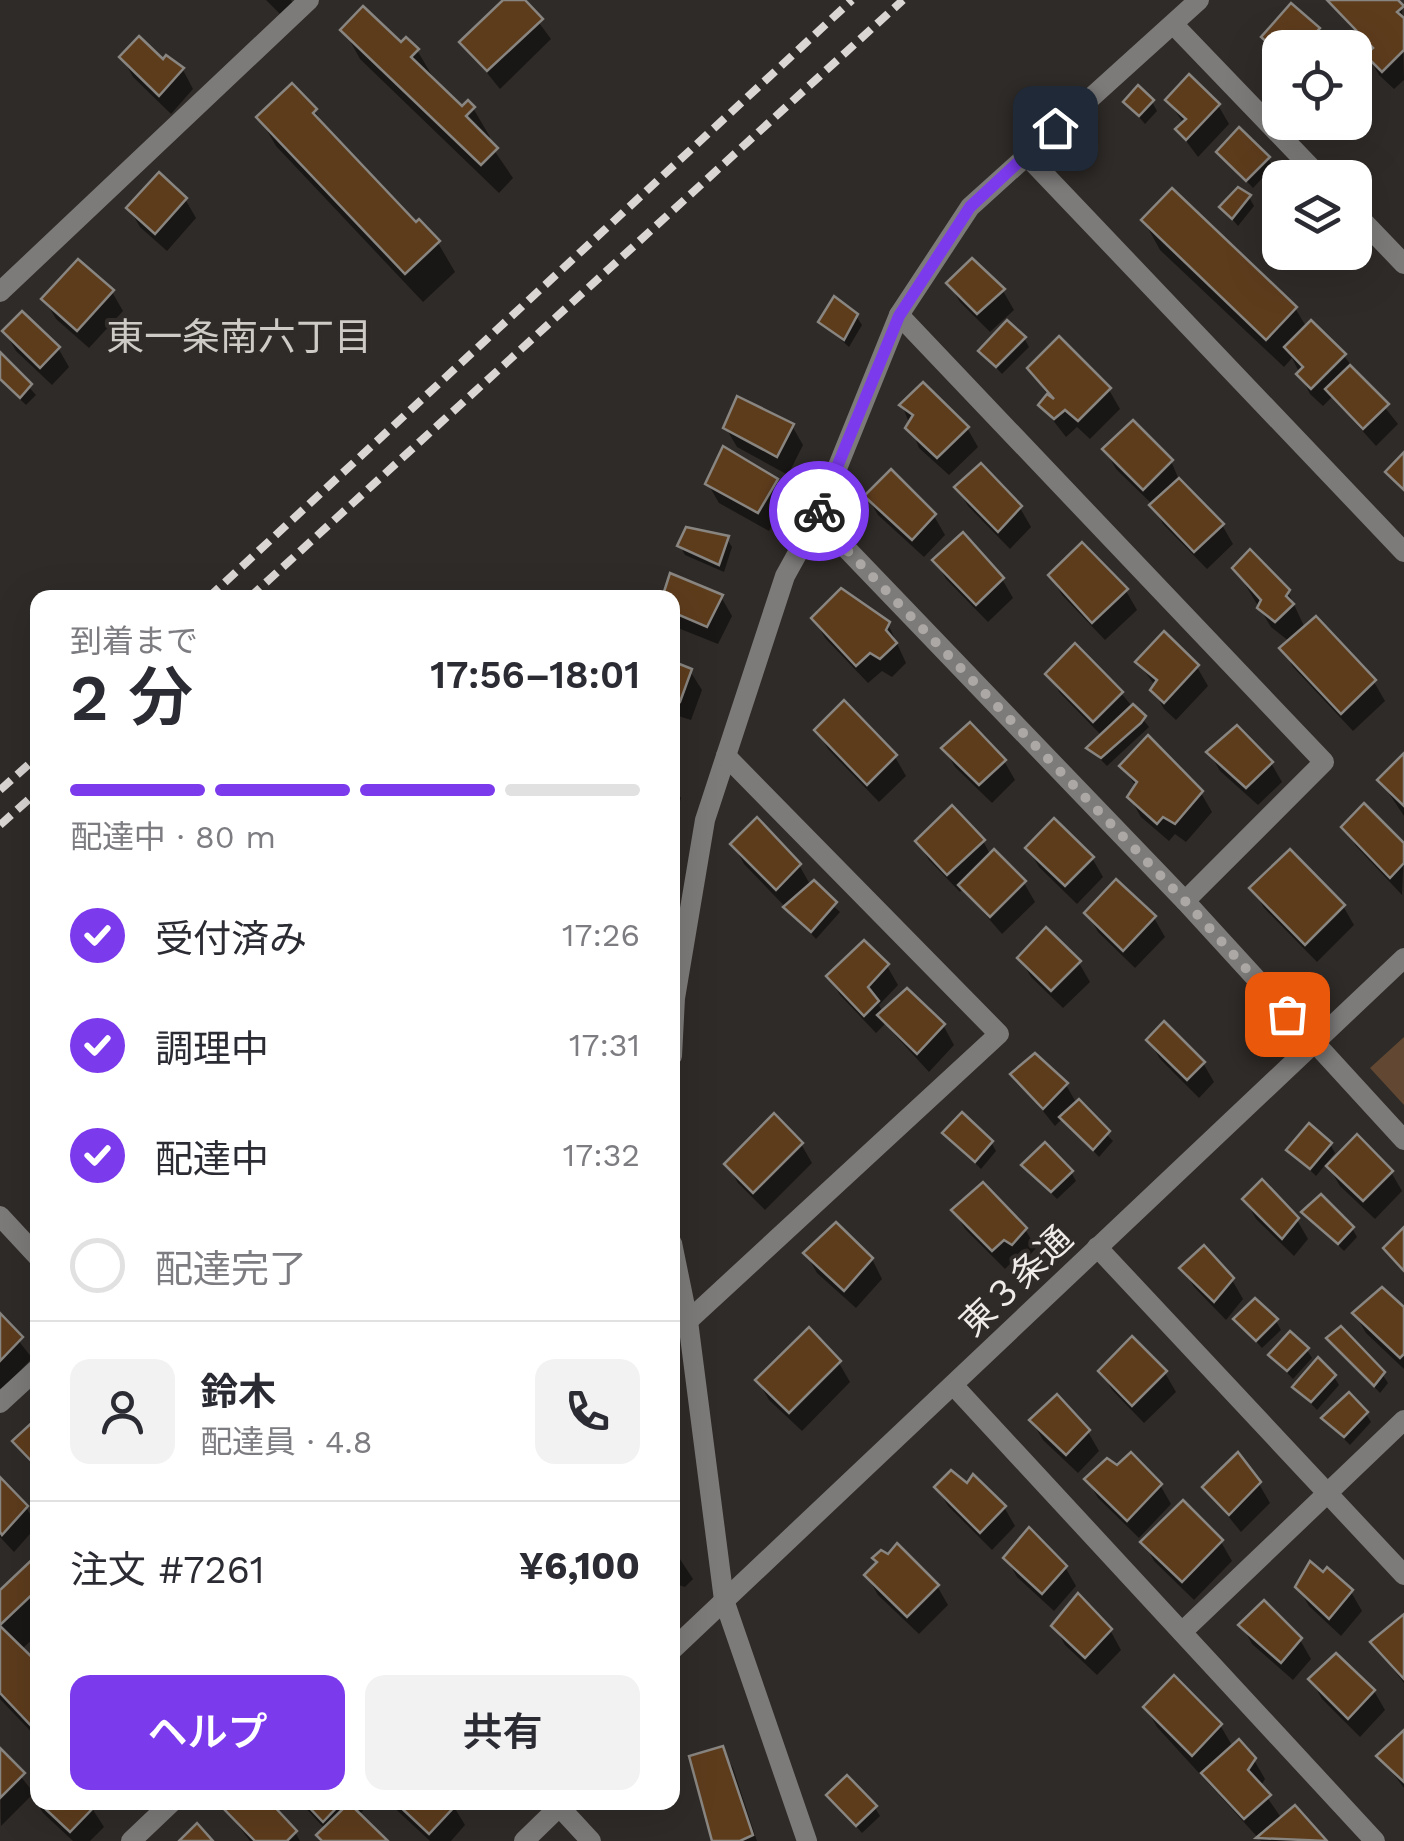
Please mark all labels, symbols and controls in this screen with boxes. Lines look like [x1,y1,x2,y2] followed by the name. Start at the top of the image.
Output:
[1262,30,1372,270] map controls
[1262,30,1372,140] button: locate
[1013,86,1098,171] pin
[1028,101,1083,156] icon: home
[1262,160,1372,270] button: layers
[106,315,372,359] district label: 東一条南六丁目
[769,461,869,561] courier
[792,484,847,539] icon: bike
[70,622,198,660] text: 到着まで
[430,653,640,697] text: 17:56–18:01
[70,660,193,736] text: 2 分
[70,818,276,856] text: 配達中 · 80 m
[70,908,125,963] icon: check
[562,916,640,954] text: 17:26
[155,917,307,961] text: 受付済み
[1245,972,1330,1057] pin
[1260,987,1315,1042] icon: bag
[70,1018,125,1073] icon: check
[569,1026,640,1064] text: 17:31
[155,1027,269,1071] text: 調理中
[70,1128,125,1183] icon: check
[563,1136,640,1174] text: 17:32
[155,1137,269,1181] text: 配達中
[951,1217,1081,1345] street label: 東３条通
[155,1247,307,1291] text: 配達完了
[70,1359,175,1464] button: person
[535,1359,640,1464] button: phone
[200,1370,276,1414] text: 鈴木
[200,1423,372,1461] text: 配達員 · 4.8
[519,1544,640,1588] text: ¥6,100
[70,1548,265,1592] text: 注文 #7261
[70,1675,345,1790] button: ヘルプ
[365,1675,640,1790] button: 共有

